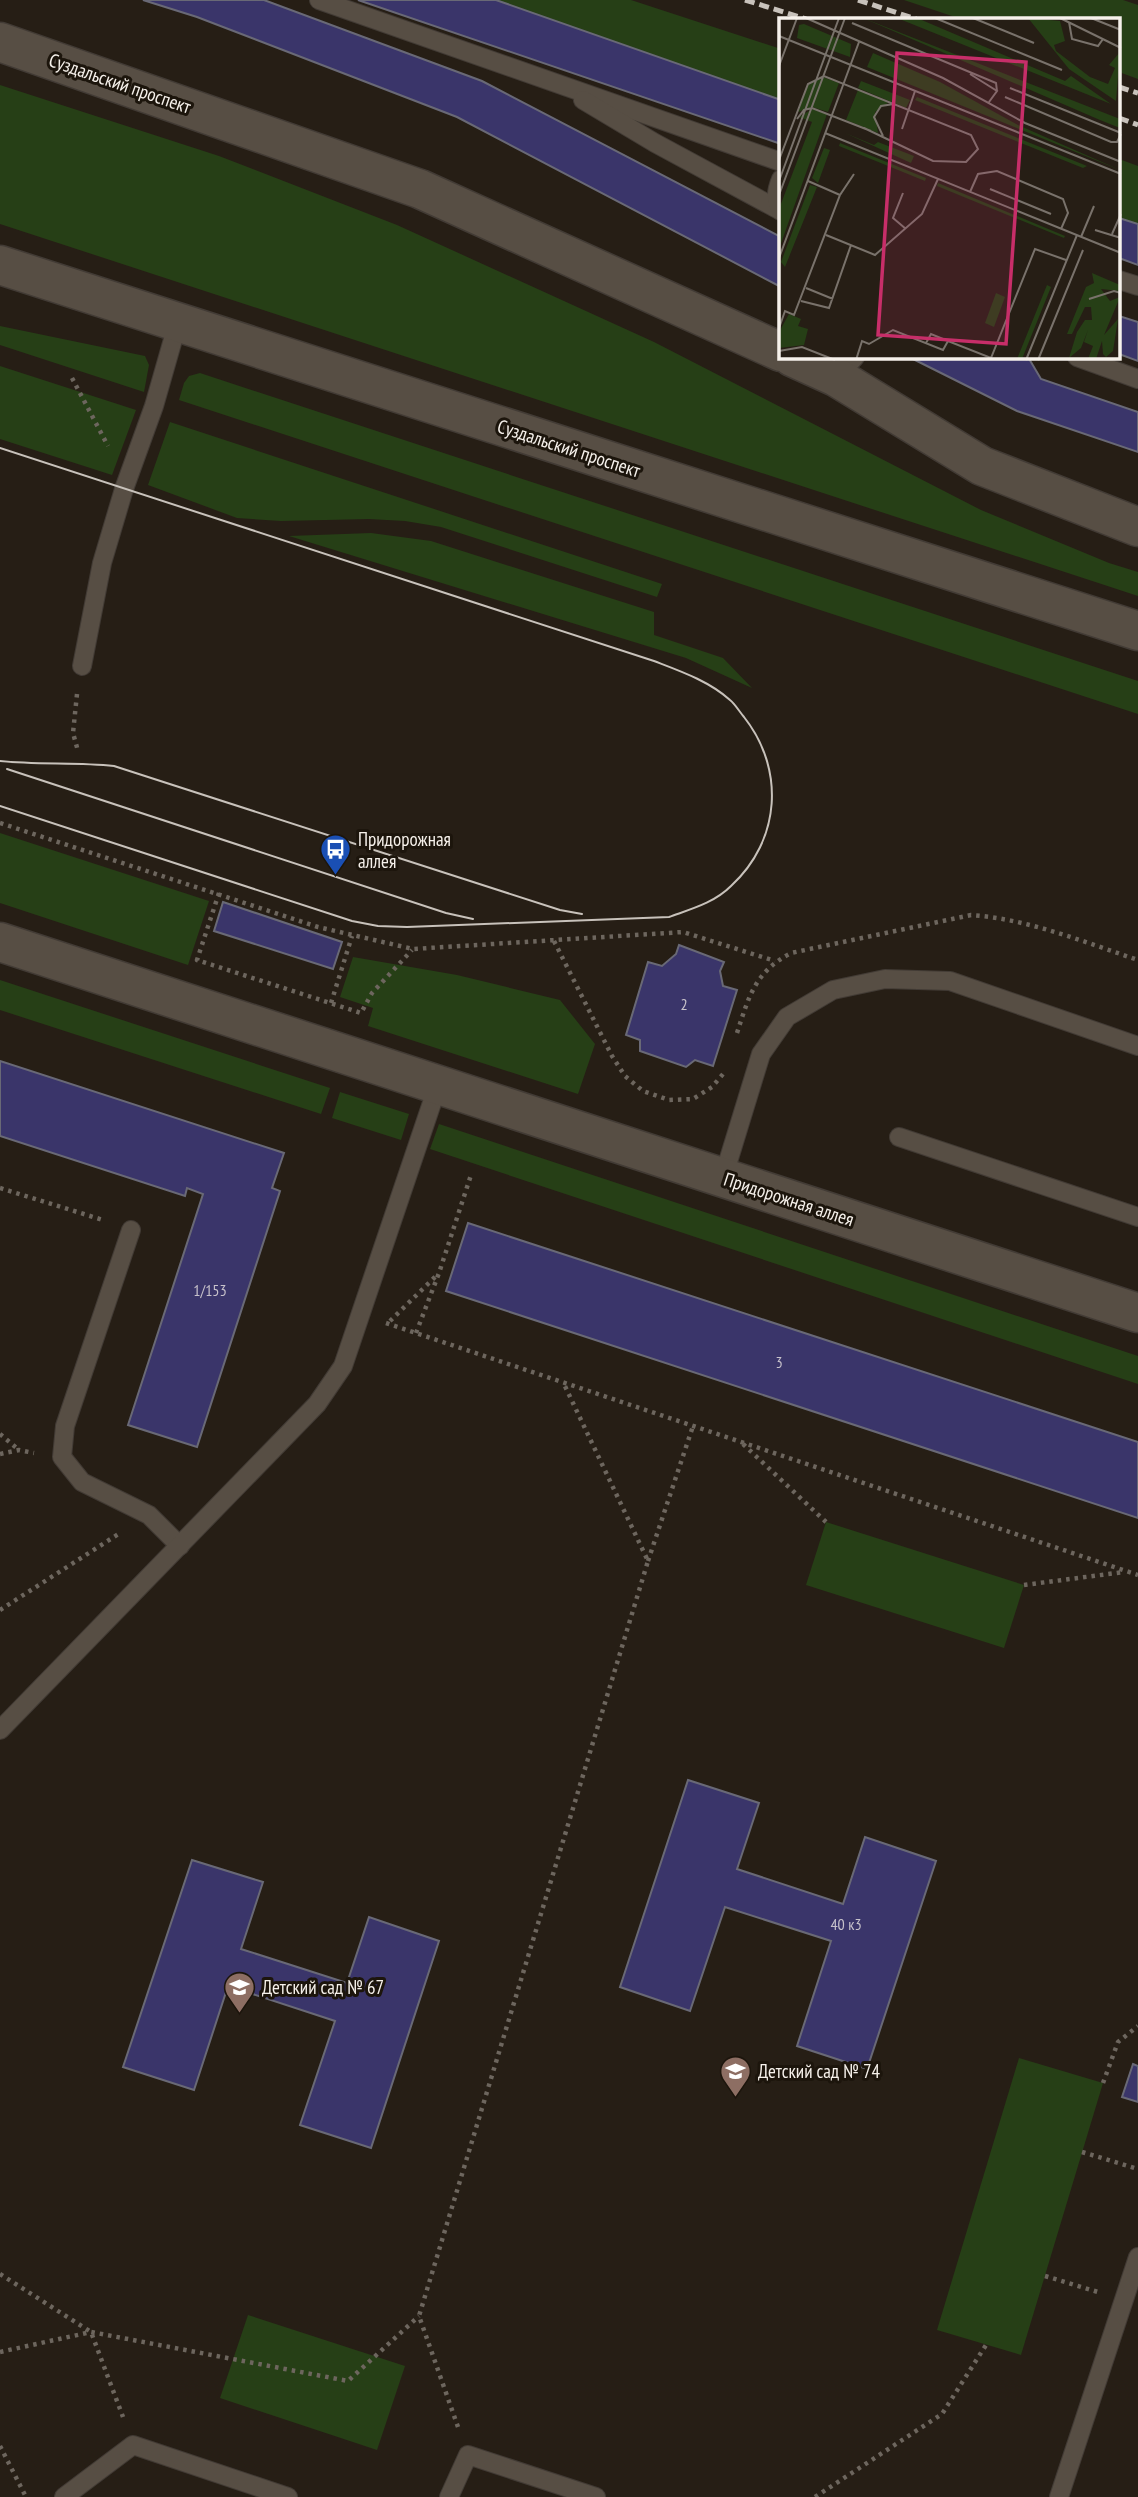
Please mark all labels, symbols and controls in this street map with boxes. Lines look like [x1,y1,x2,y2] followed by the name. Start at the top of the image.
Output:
[779,18,1120,359] inset map
[46,47,195,119] street label: Суздальский проспект
[495,414,644,483] street label: Суздальский проспект
[358,827,451,873] place label: Придорожная аллея
[318,833,352,877] bus stop icon: Придорожная аллея
[680,994,688,1014] house number: 2
[721,1167,857,1231] street label: Придорожная аллея
[193,1280,227,1300] house number: 1/153
[775,1352,783,1372] house number: 3
[830,1914,862,1934] house number: 40 к3
[222,1970,256,2014] school or university icon: Детский сад № 67
[262,1975,384,1999] place label: Детский сад № 67
[718,2054,752,2098] school or university icon: Детский сад № 74
[758,2059,880,2083] place label: Детский сад № 74

